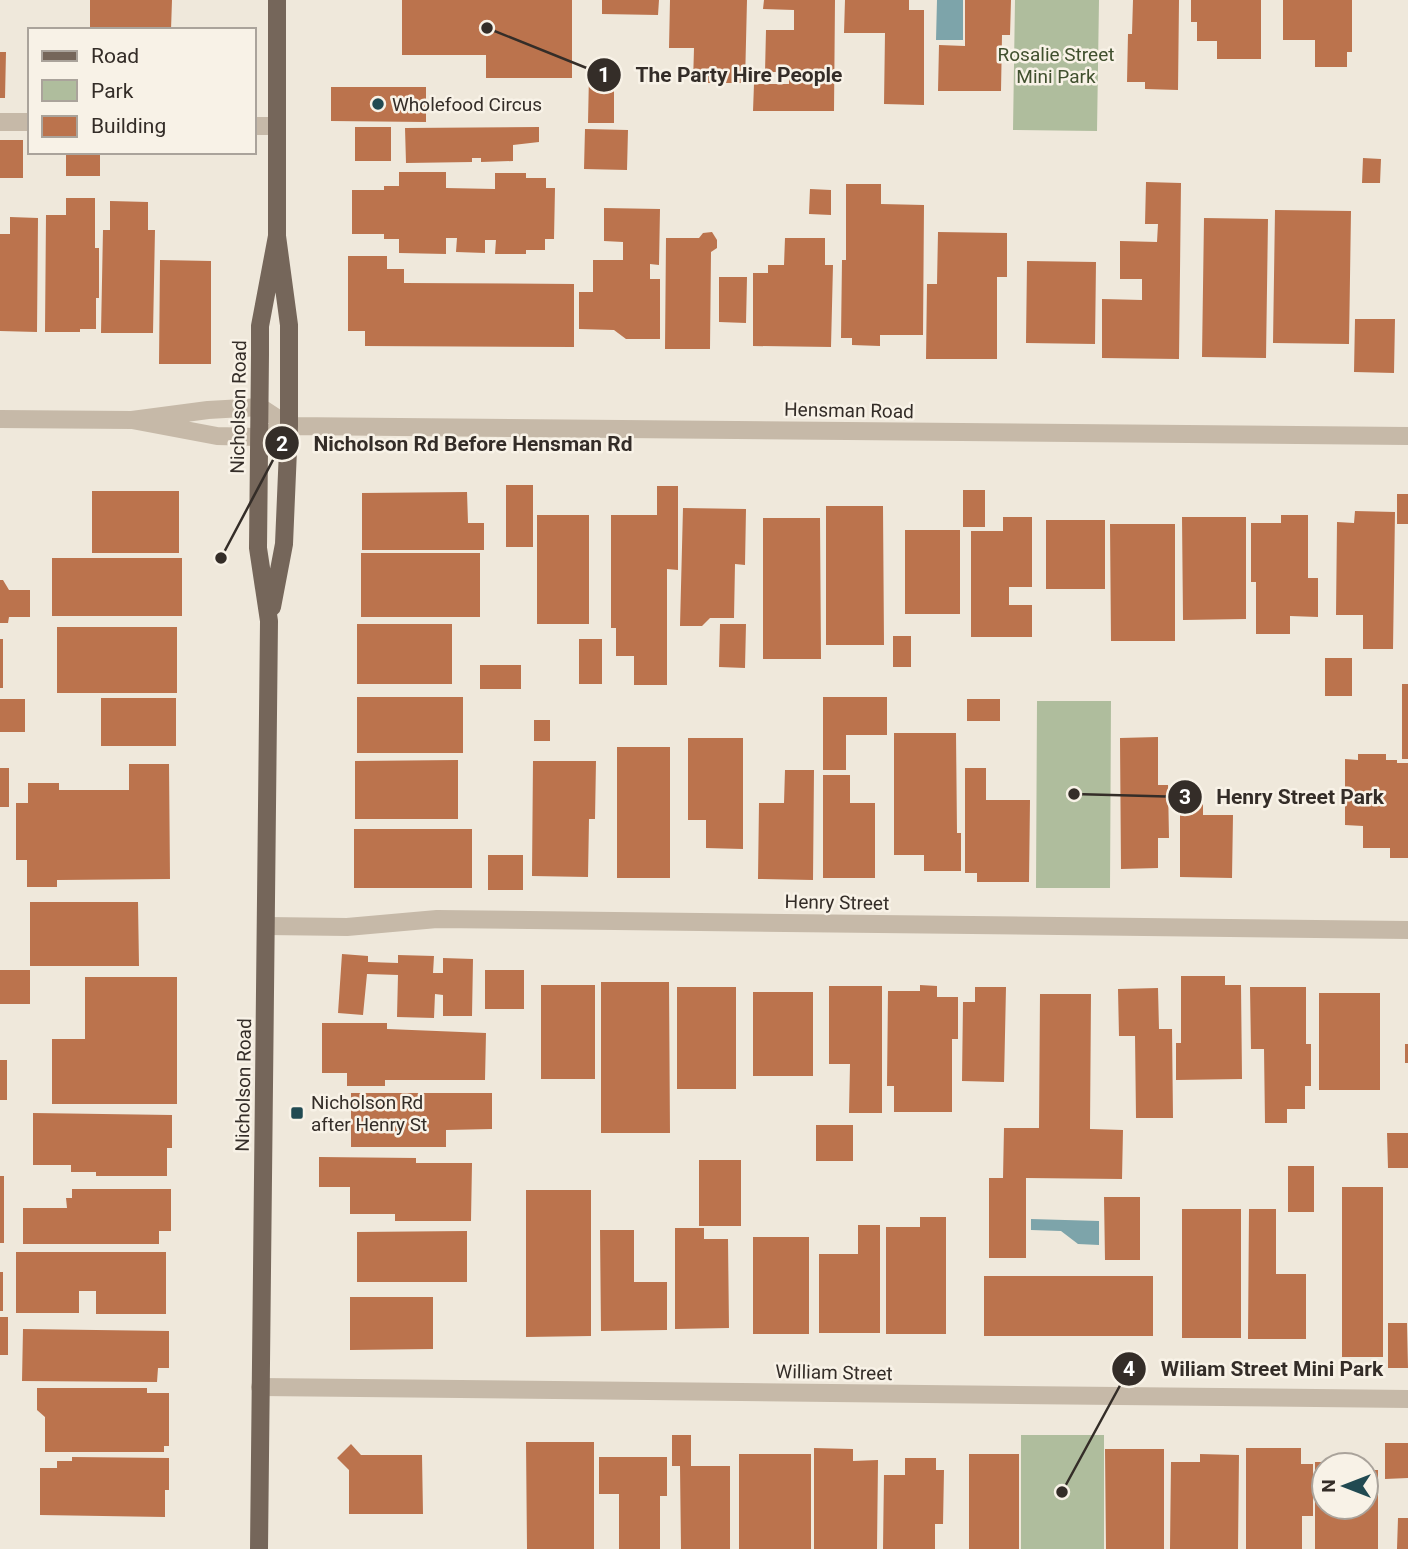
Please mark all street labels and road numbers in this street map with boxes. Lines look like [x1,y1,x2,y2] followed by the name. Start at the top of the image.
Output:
[226,340,251,474] street label: Nicholson Road
[784,398,914,423] street label: Hensman Road
[785,890,889,915] street label: Henry Street
[231,1018,256,1152] street label: Nicholson Road
[775,1360,893,1385] street label: William Street

